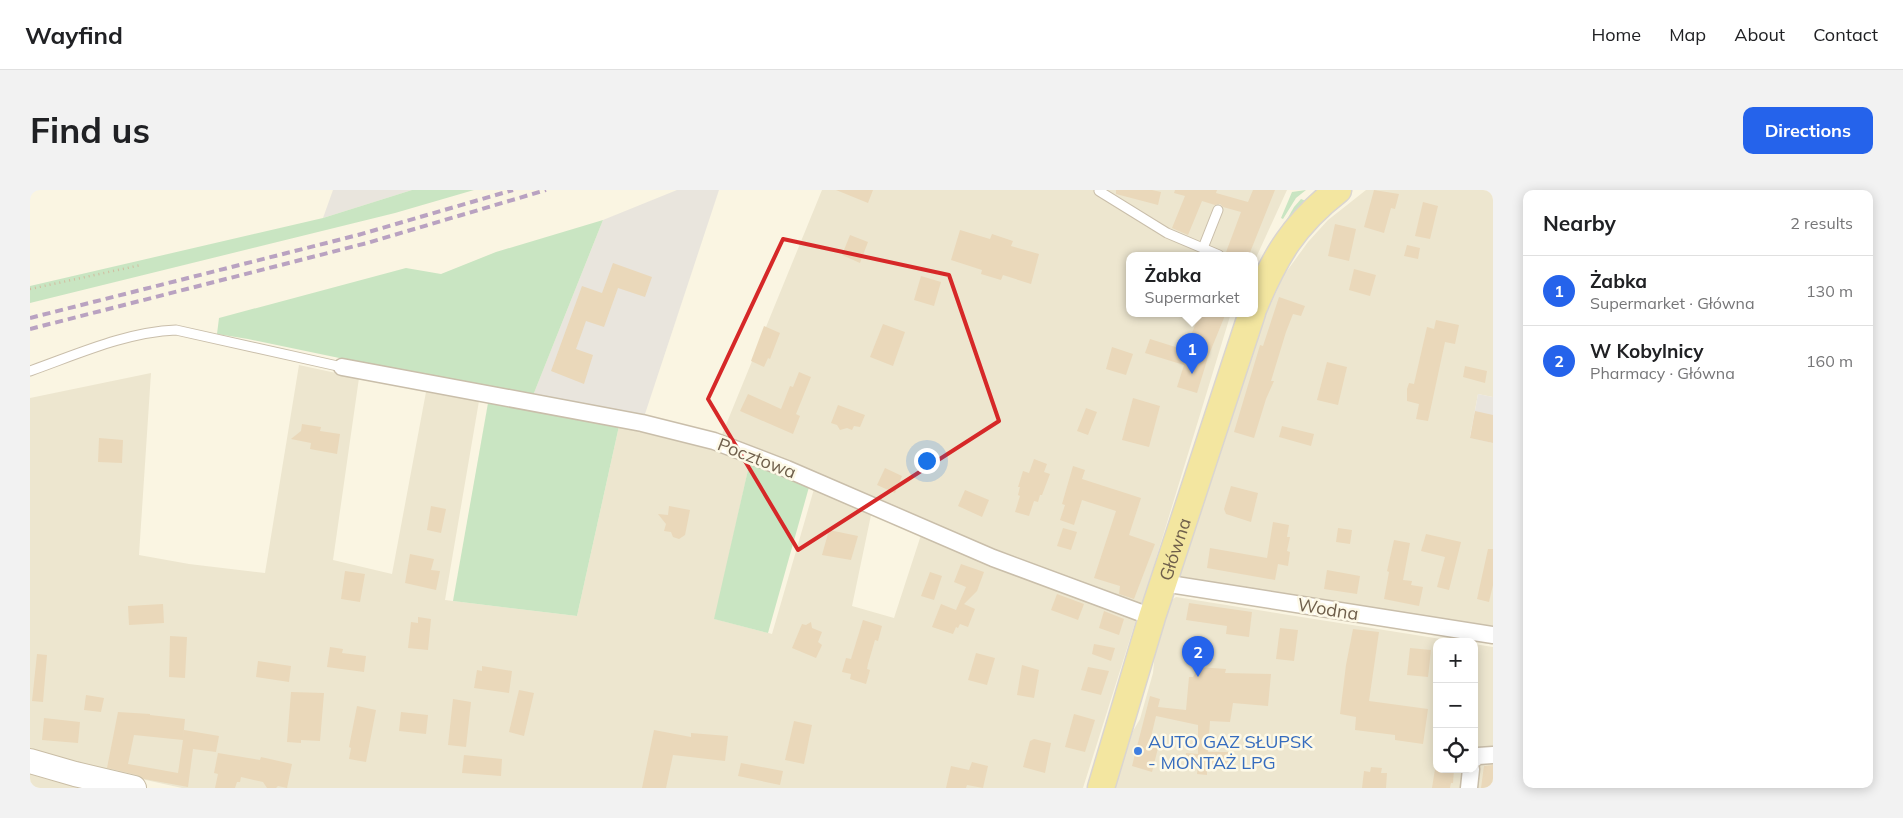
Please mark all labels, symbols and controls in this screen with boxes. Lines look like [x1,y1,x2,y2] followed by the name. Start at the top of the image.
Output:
[25,20,123,50] text: Wayfind
[1591,23,1641,46] text: Home
[1669,23,1706,46] text: Map
[1734,23,1785,46] text: About
[1813,23,1878,46] text: Contact
[1743,107,1873,154] button: Directions
[30,108,150,152] text: Find us
[1543,210,1616,236] text: Nearby
[1790,213,1853,233] text: 2 results
[1126,252,1258,317] popup
[1144,263,1202,287] text: Żabka
[1590,269,1647,293] text: Żabka
[1554,281,1564,301] text: 1
[1806,281,1853,301] text: 130 m
[1144,287,1240,307] text: Supermarket
[1590,293,1755,313] text: Supermarket · Główna
[1176,333,1208,374] pin: 1
[1590,339,1704,363] text: W Kobylnicy
[1554,351,1564,371] text: 2
[1806,351,1853,371] text: 160 m
[1590,363,1735,383] text: Pharmacy · Główna
[714,432,800,484] street label: Pocztowa
[914,448,940,474] your location
[1153,515,1195,583] street label: Główna
[1296,593,1360,625] street label: Wodna
[1182,636,1214,677] pin: 2
[1433,638,1478,773] map controls
[1433,638,1478,683] button: +
[1433,683,1478,728] button: −
[1433,728,1478,773] button: locate
[1148,730,1313,774] place label: AUTO GAZ SŁUPSK - MONTAŻ LPG
[1132,745,1144,757] marker: AUTO GAZ SŁUPSK - MONTAŻ LPG

